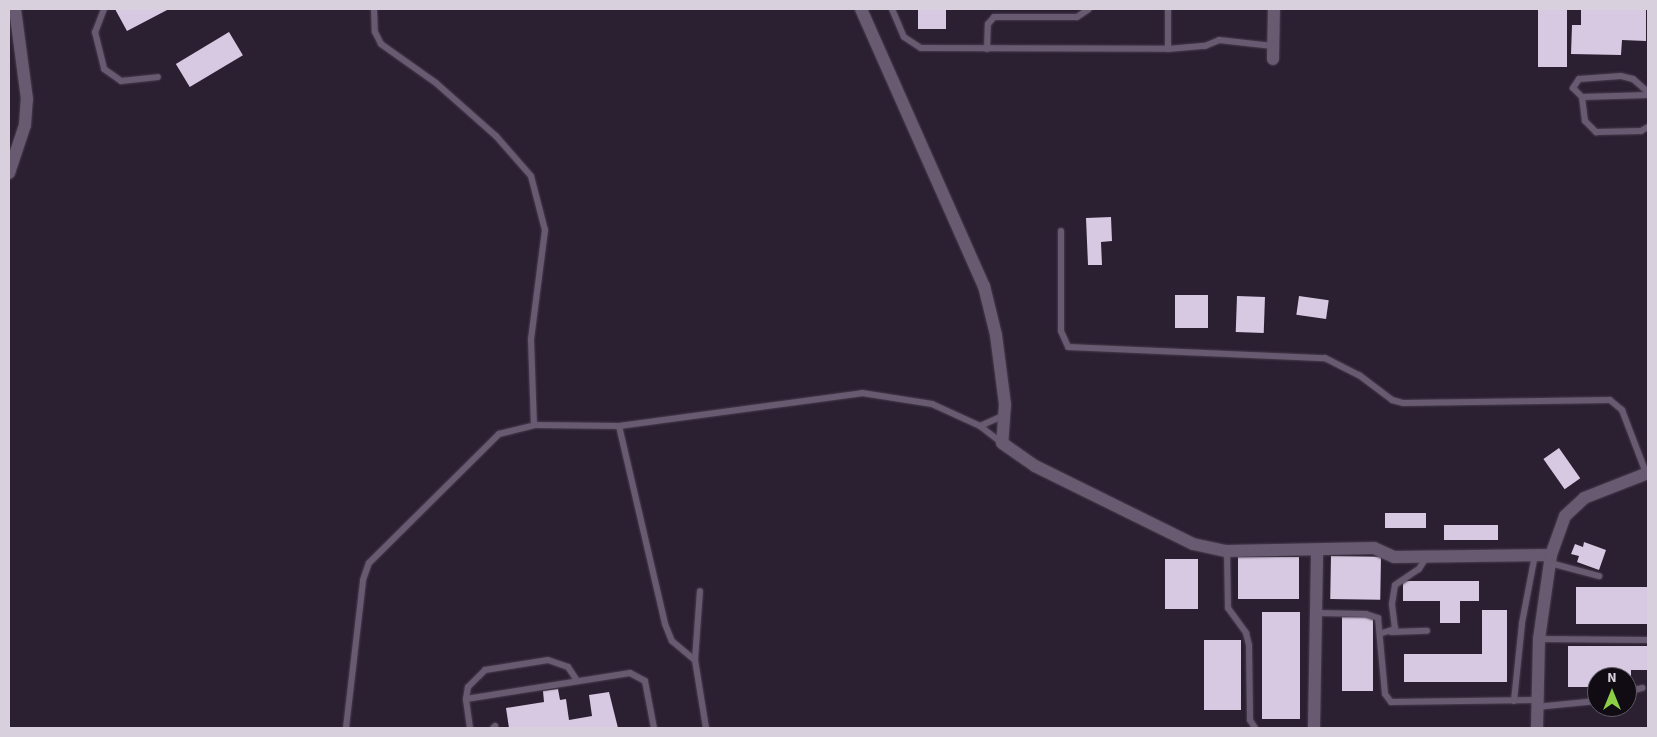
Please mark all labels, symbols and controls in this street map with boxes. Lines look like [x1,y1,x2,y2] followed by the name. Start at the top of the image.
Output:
[1587,667,1637,717] north arrow
[1607,668,1617,688] text: N

